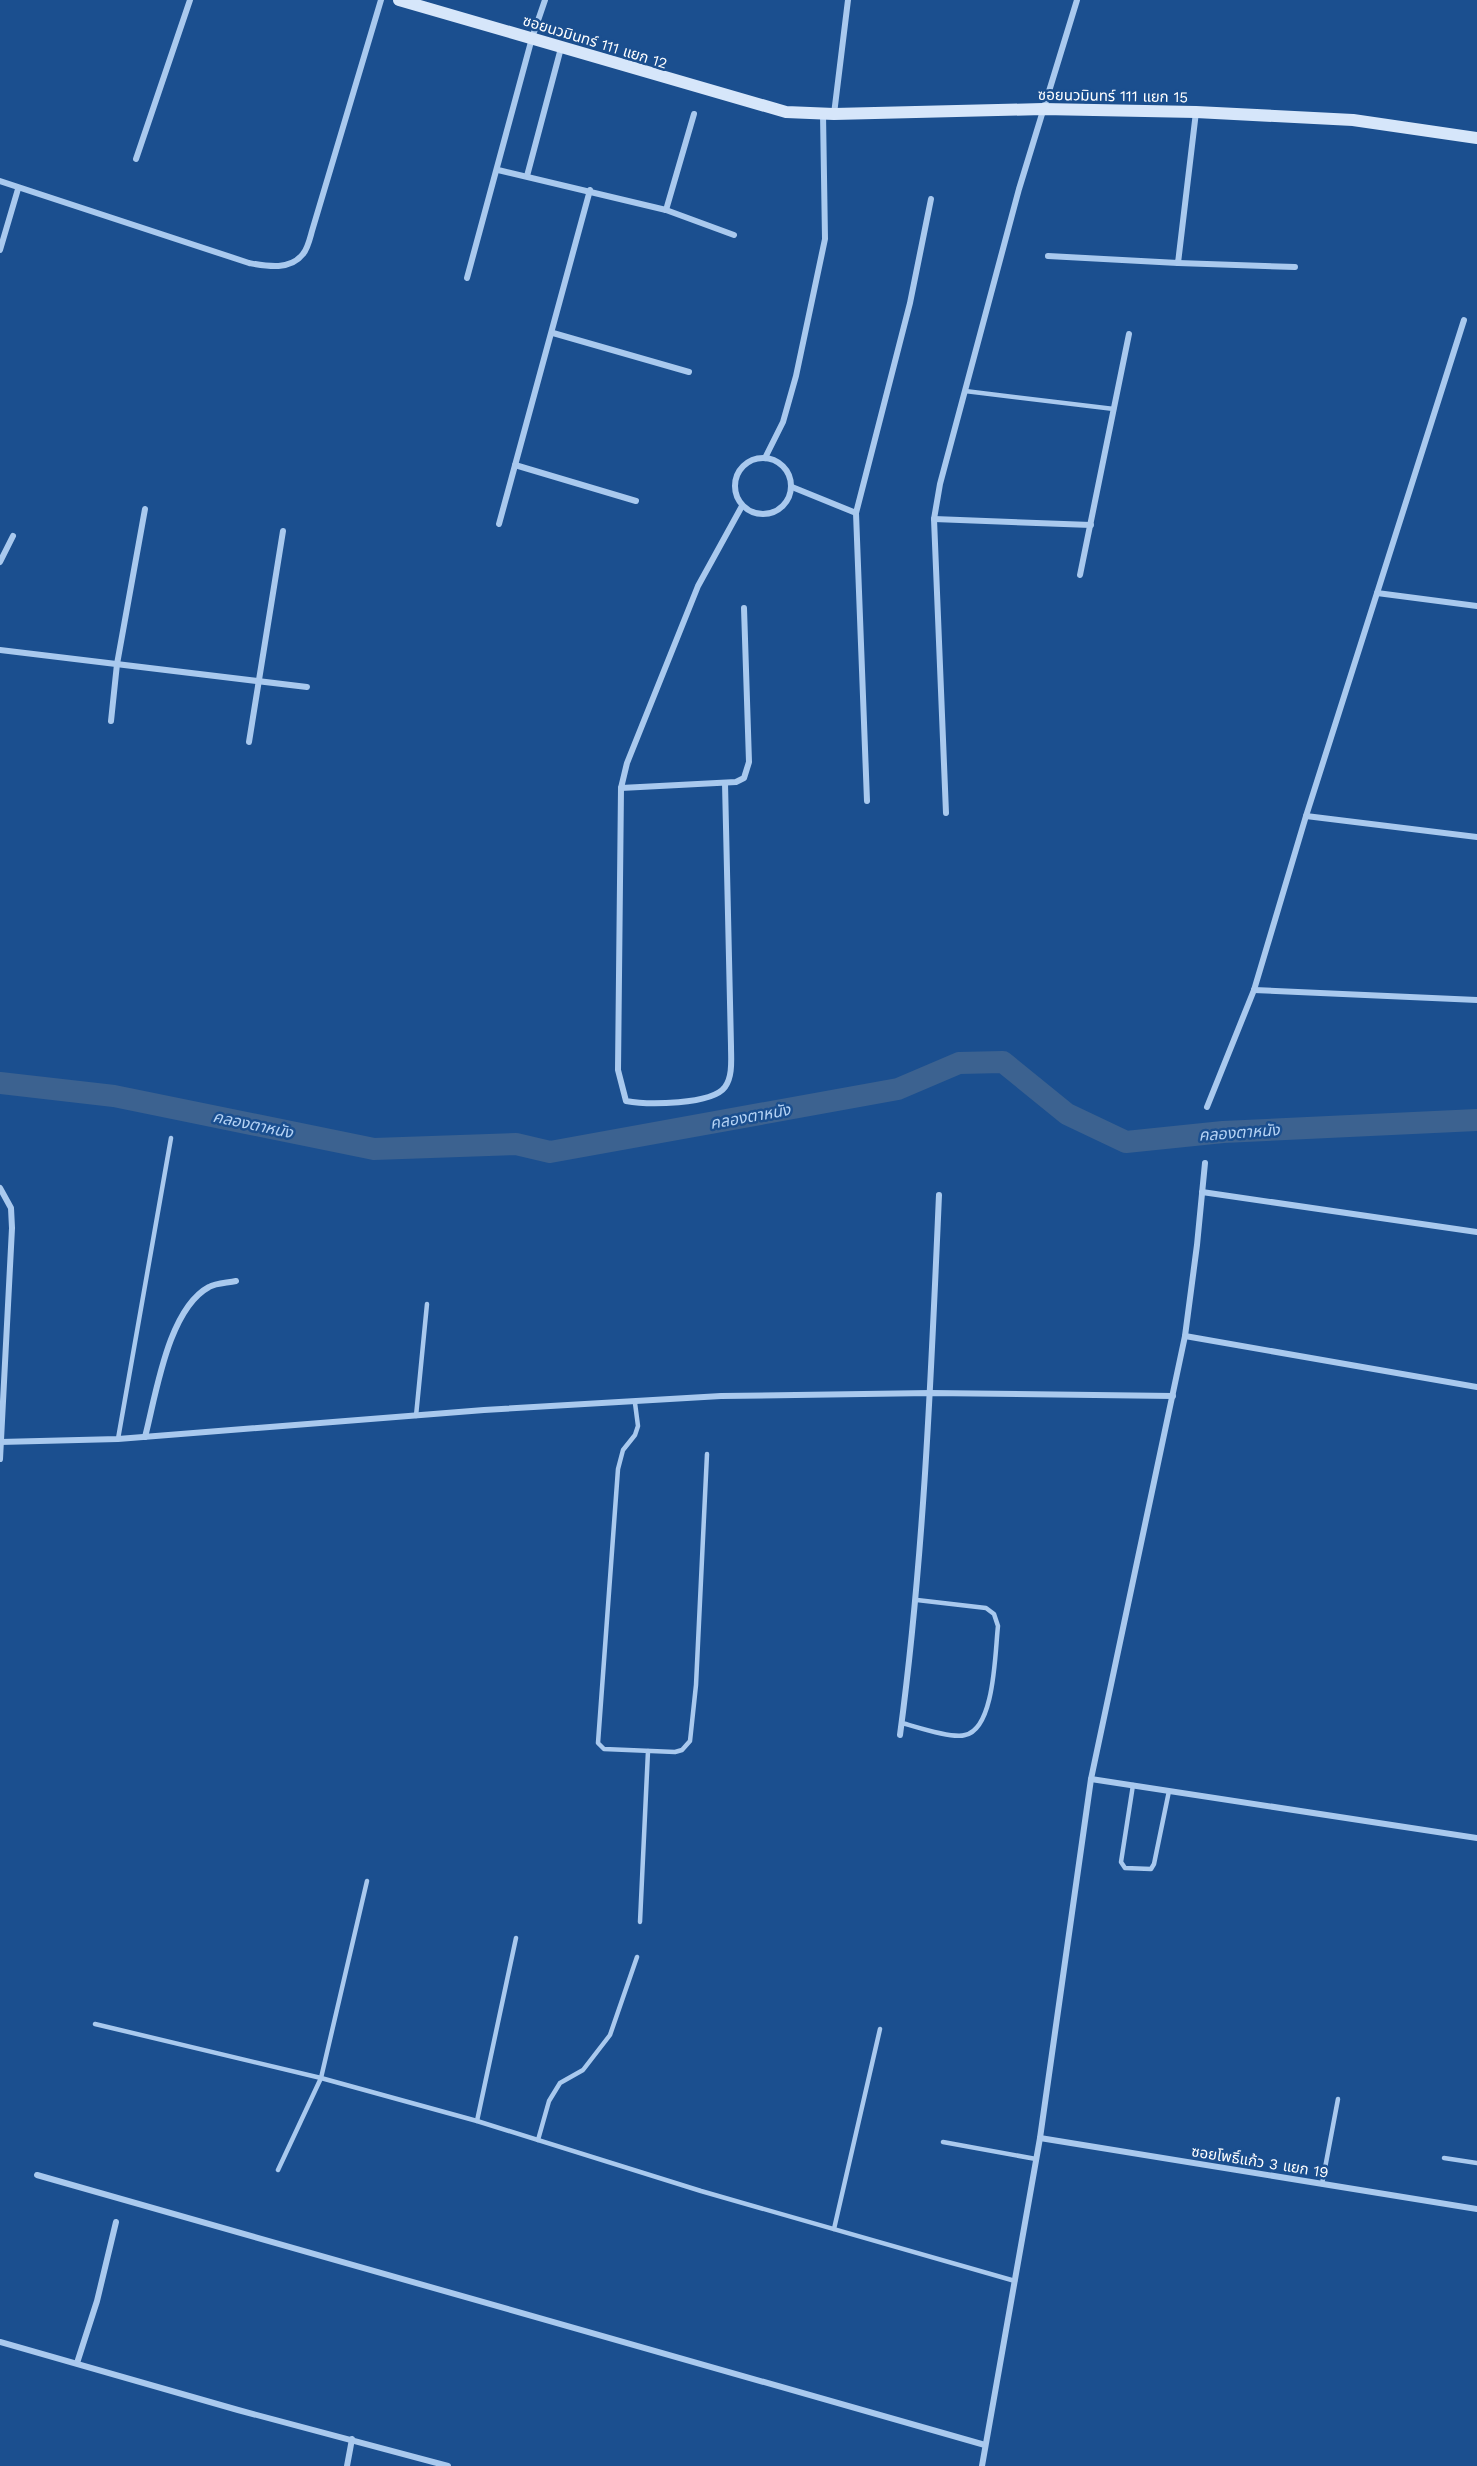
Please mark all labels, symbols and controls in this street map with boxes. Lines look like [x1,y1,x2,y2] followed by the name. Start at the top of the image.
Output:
[521,11,669,73] street label: ซอยนวมินทร์ 111 แยก 12
[1038,86,1188,106] street label: ซอยนวมินทร์ 111 แยก 15
[708,1100,793,1133] water label: คลองตาหนัง
[211,1107,296,1143] water label: คลองตาหนัง
[1198,1120,1282,1145] water label: คลองตาหนัง
[1190,2142,1330,2182] street label: ซอยโพธิ์แก้ว 3 แยก 19

